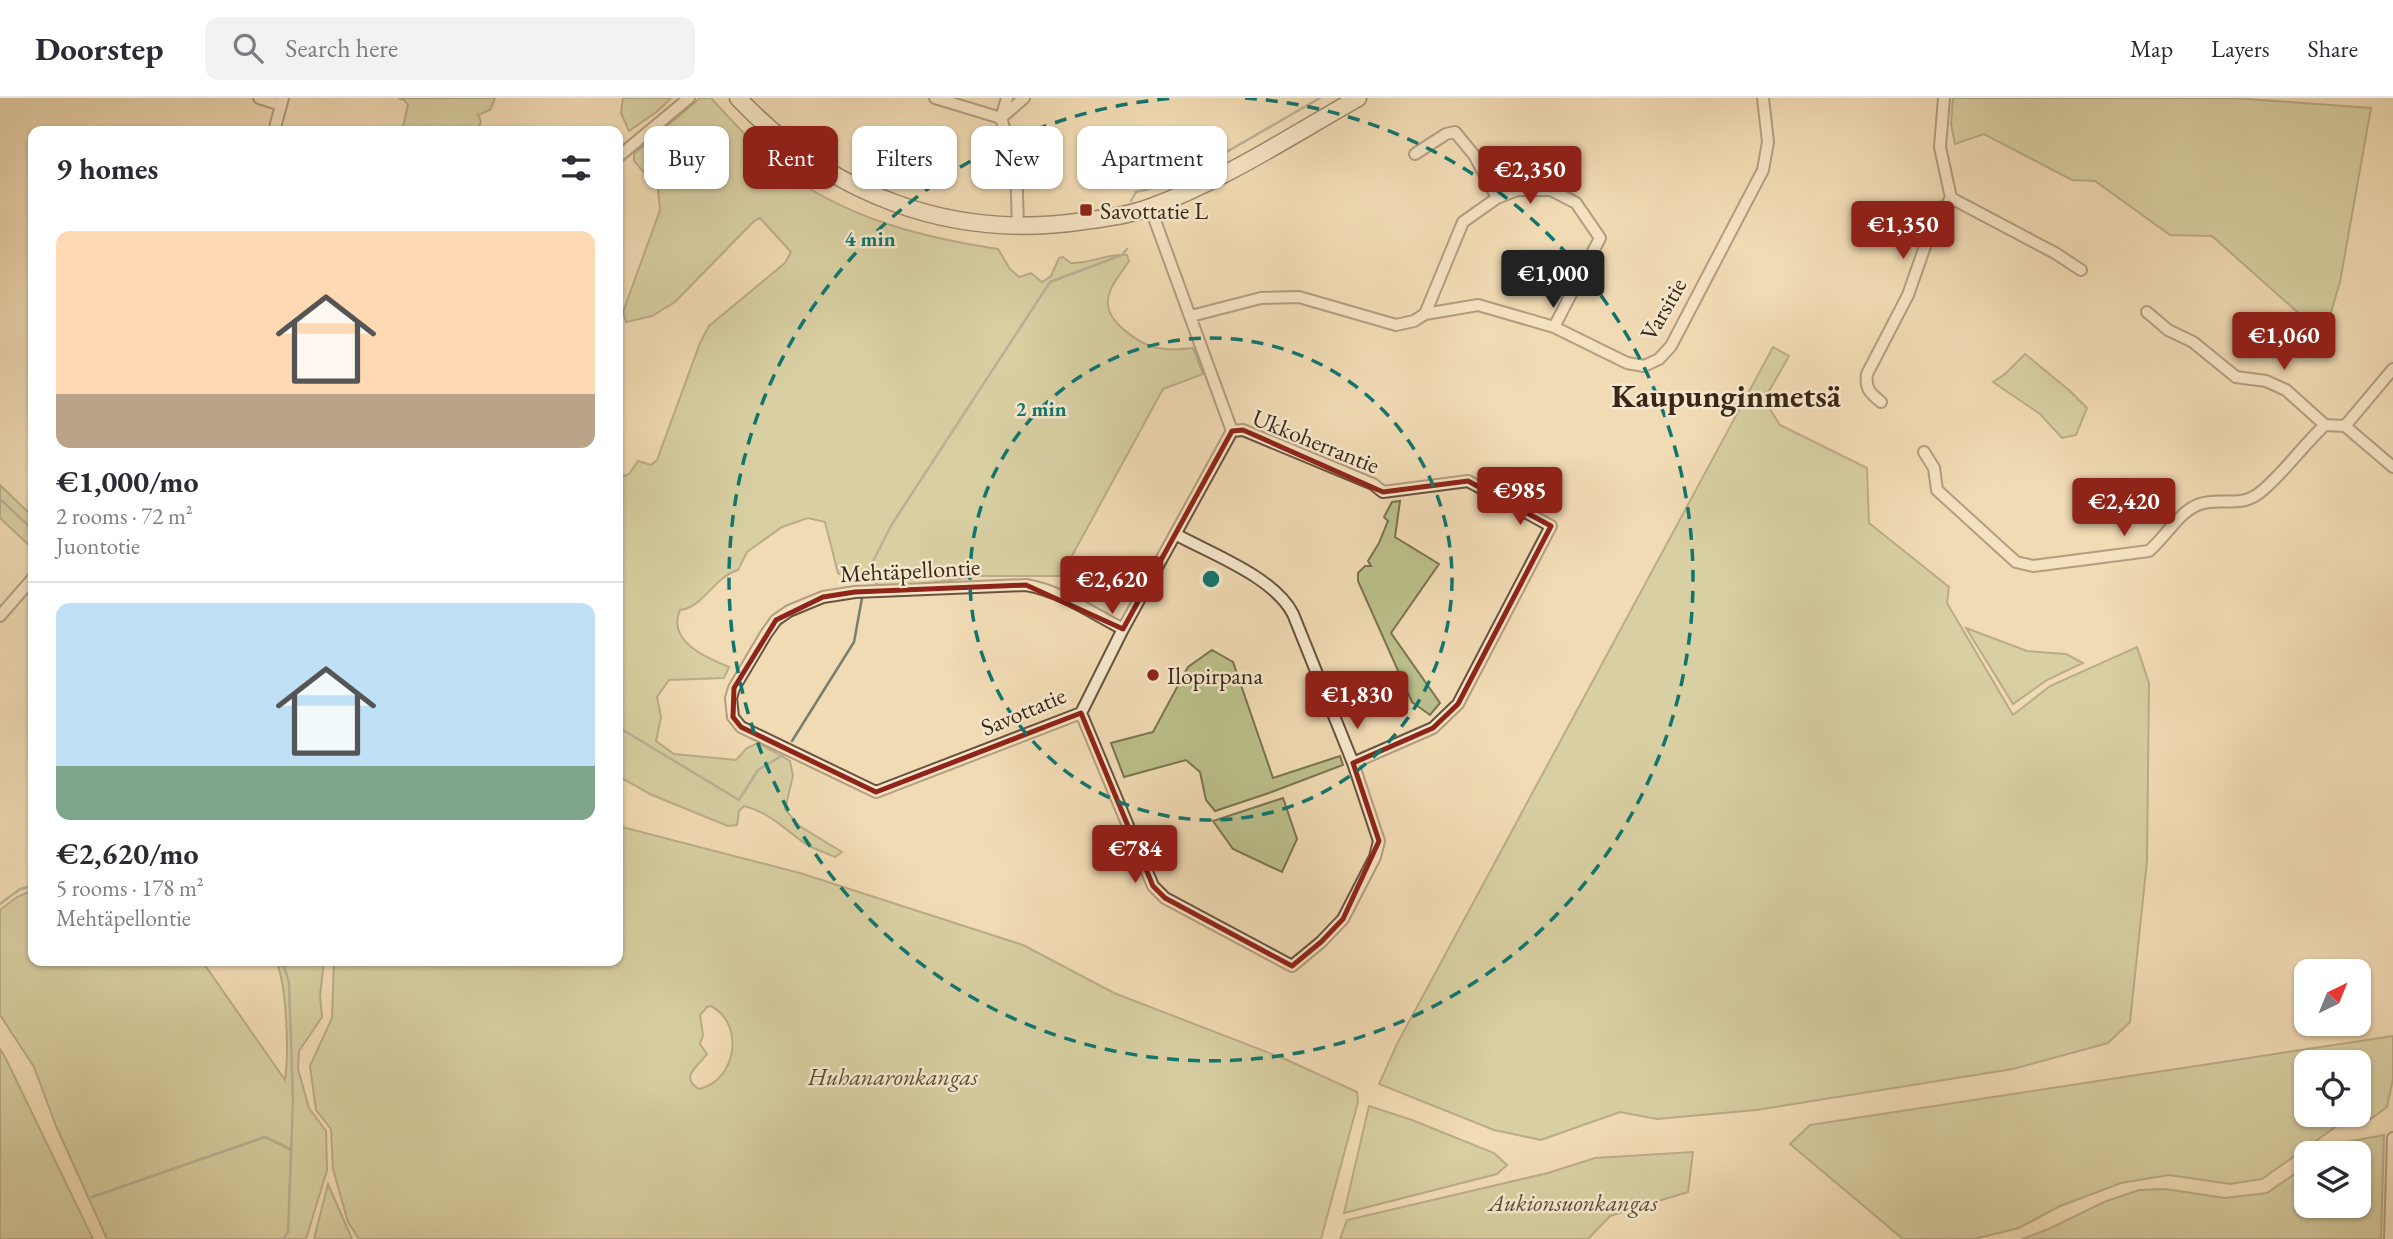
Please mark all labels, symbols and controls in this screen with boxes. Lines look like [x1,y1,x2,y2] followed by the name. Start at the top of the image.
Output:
[205,17,695,80] search box
[35,27,163,70] text: Doorstep
[229,29,267,67] icon: search
[285,31,398,65] text: Search here
[2130,33,2173,64] text: Map
[2211,33,2270,64] text: Layers
[2308,33,2358,64] text: Share
[644,126,729,189] chip: Buy
[743,126,838,189] chip: Rent
[852,126,957,189] chip: Filters
[971,126,1063,189] chip: New
[1077,126,1227,189] chip: Apartment
[1473,146,1587,206] pin: €2,350
[56,149,158,188] text: 9 homes
[557,149,595,187] icon: filters
[1494,154,1566,184] text: €2,350
[1100,195,1208,226] place label: Savottatie L
[1078,202,1094,218] marker: Savottatie L
[1846,202,1960,261] pin: €1,350
[1867,209,1939,239] text: €1,350
[844,225,896,252] text: 4 min
[1496,250,1610,310] pin: €1,000
[1517,258,1589,288] text: €1,000
[1633,272,1693,346] street label: Varsitie
[263,276,389,402] icon: home
[2227,313,2341,372] pin: €1,060
[2248,320,2320,350] text: €1,060
[1611,375,1842,417] district label: Kaupunginmetsä
[1015,395,1067,422] text: 2 min
[1248,401,1384,481] street label: Ukkoherrantie
[56,462,199,501] text: €1,000/mo
[1479,468,1561,527] pin: €985
[1493,475,1547,505] text: €985
[2067,478,2181,538] pin: €2,420
[2088,486,2160,516] text: €2,420
[56,501,193,531] text: 2 rooms · 72 m²
[56,531,140,561] text: Juontotie
[839,551,981,589] street label: Mehtäpellontie
[1055,556,1169,616] pin: €2,620
[1076,564,1148,594] text: €2,620
[1199,567,1223,591] centre of rings
[263,648,389,774] icon: home
[1167,660,1263,691] place label: Ilopirpana
[1145,667,1161,683] marker: Ilopirpana
[1300,672,1414,731] pin: €1,830
[976,679,1070,743] street label: Savottatie
[1321,679,1393,709] text: €1,830
[1094,826,1176,885] pin: €784
[1108,833,1162,863] text: €784
[56,834,199,873] text: €2,620/mo
[56,873,204,903] text: 5 rooms · 178 m²
[56,903,191,933] text: Mehtäpellontie
[2294,959,2371,1036] north arrow
[2294,959,2371,1218] map controls
[2294,1050,2371,1127] button: locate
[807,1061,978,1092] park label: Huhanaronkangas
[2294,1141,2371,1218] button: layers
[1486,1187,1658,1218] park label: Aukionsuonkangas

